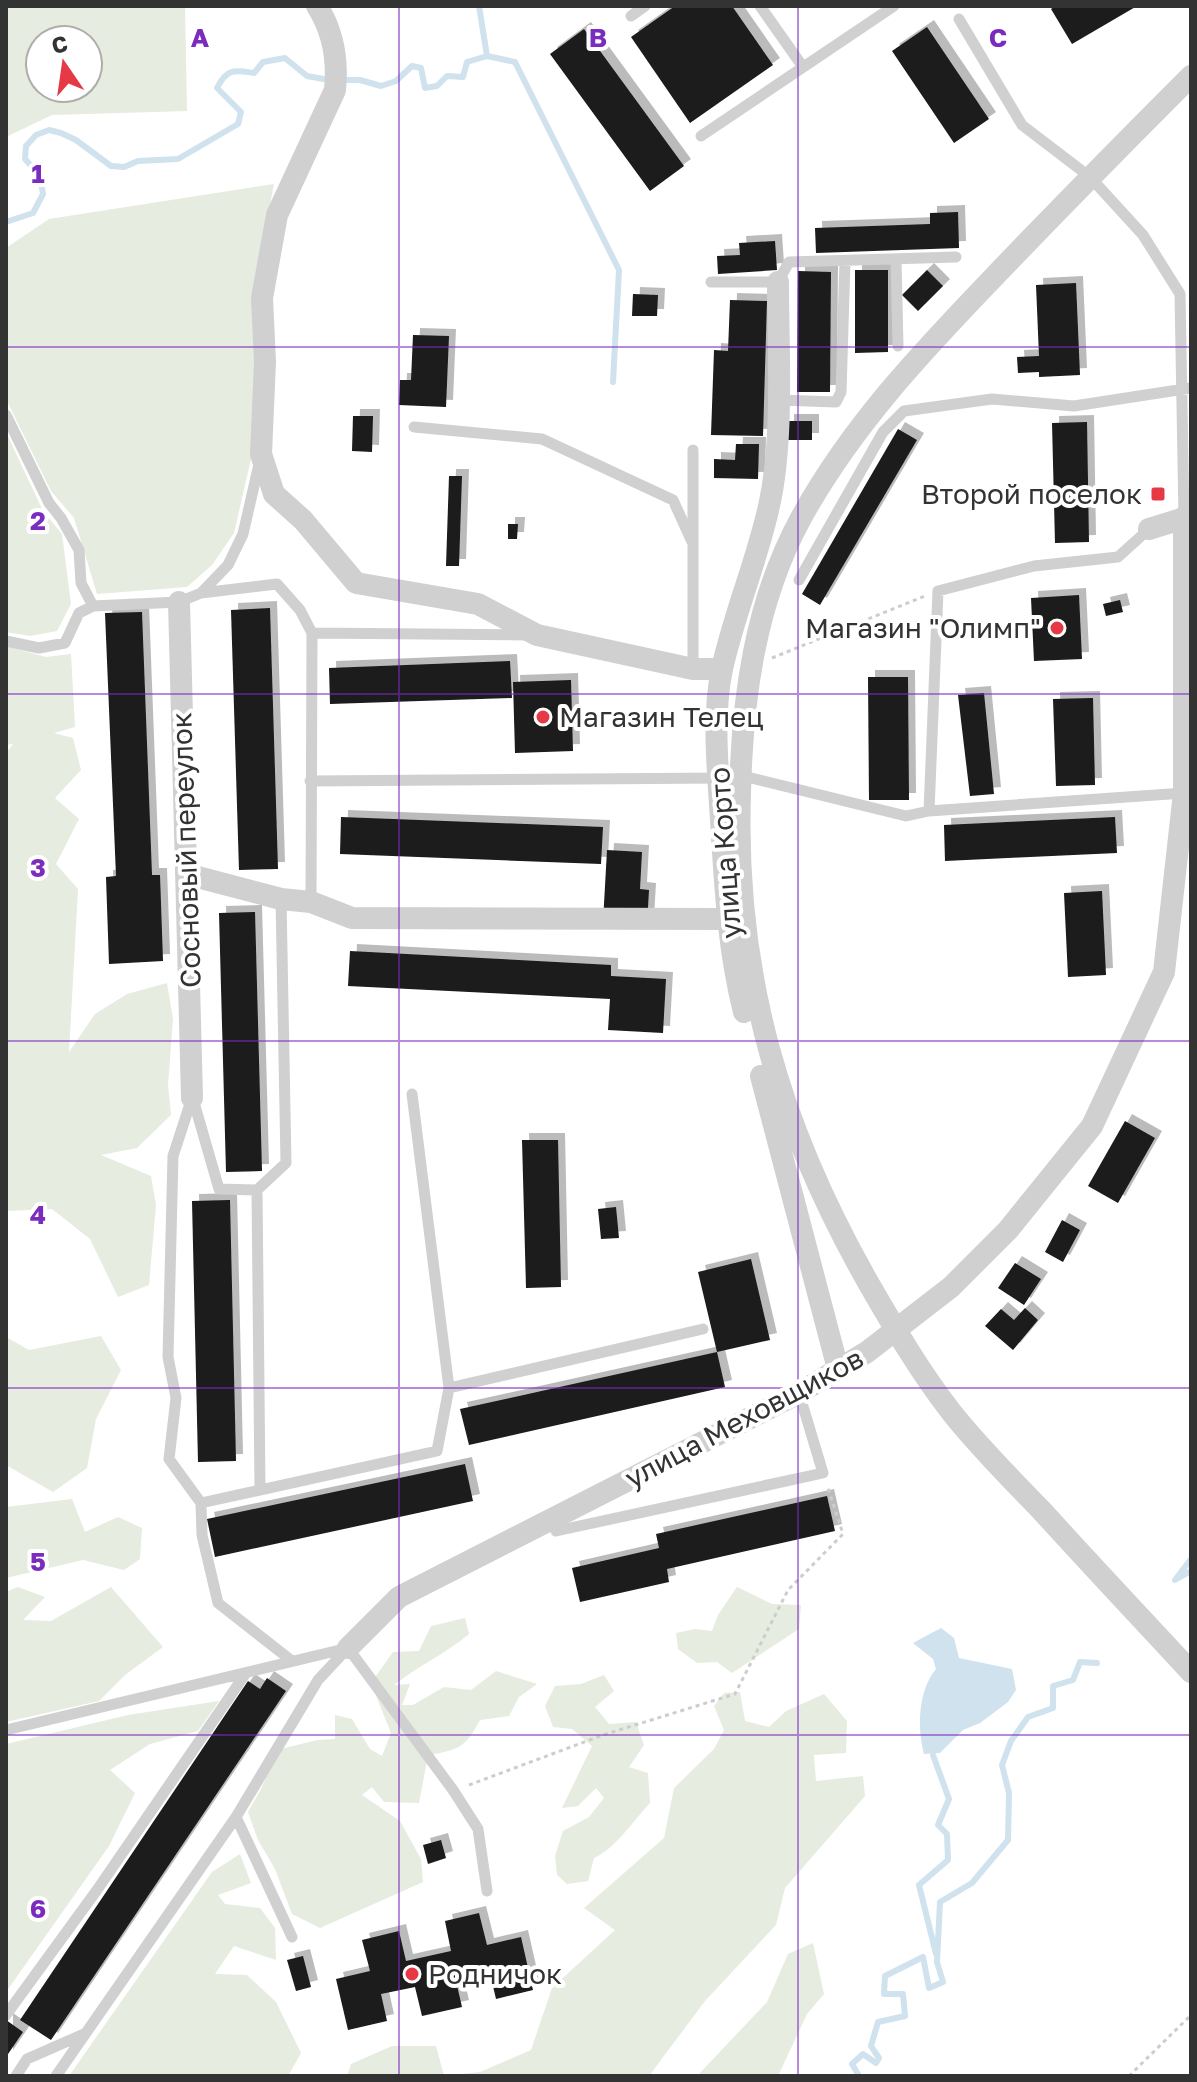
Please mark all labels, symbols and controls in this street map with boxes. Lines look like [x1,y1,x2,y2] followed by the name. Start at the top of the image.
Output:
[191,22,210,53] text: A
[589,22,607,53] text: B
[989,22,1007,53] text: C
[24,24,104,104] north arrow
[49,29,70,59] text: С
[31,158,45,189] text: 1
[921,477,1142,510] place label: Второй поселок
[1149,485,1167,503] marker: Второй поселок
[30,505,46,536] text: 2
[805,611,1041,644] place label: Магазин "Олимп"
[1048,619,1066,637] marker: Магазин "Олимп"
[559,700,764,733] place label: Магазин Телец
[534,708,552,726] marker: Магазин Телец
[164,712,207,988] street label: Сосновый переулок
[702,766,747,940] street label: улица Корто
[30,852,46,883] text: 3
[30,1199,46,1230] text: 4
[619,1341,869,1494] street label: улица Меховщиков
[30,1546,46,1577] text: 5
[30,1893,46,1924] text: 6
[428,1957,562,1990] place label: Родничок
[403,1965,421,1983] marker: Родничок

